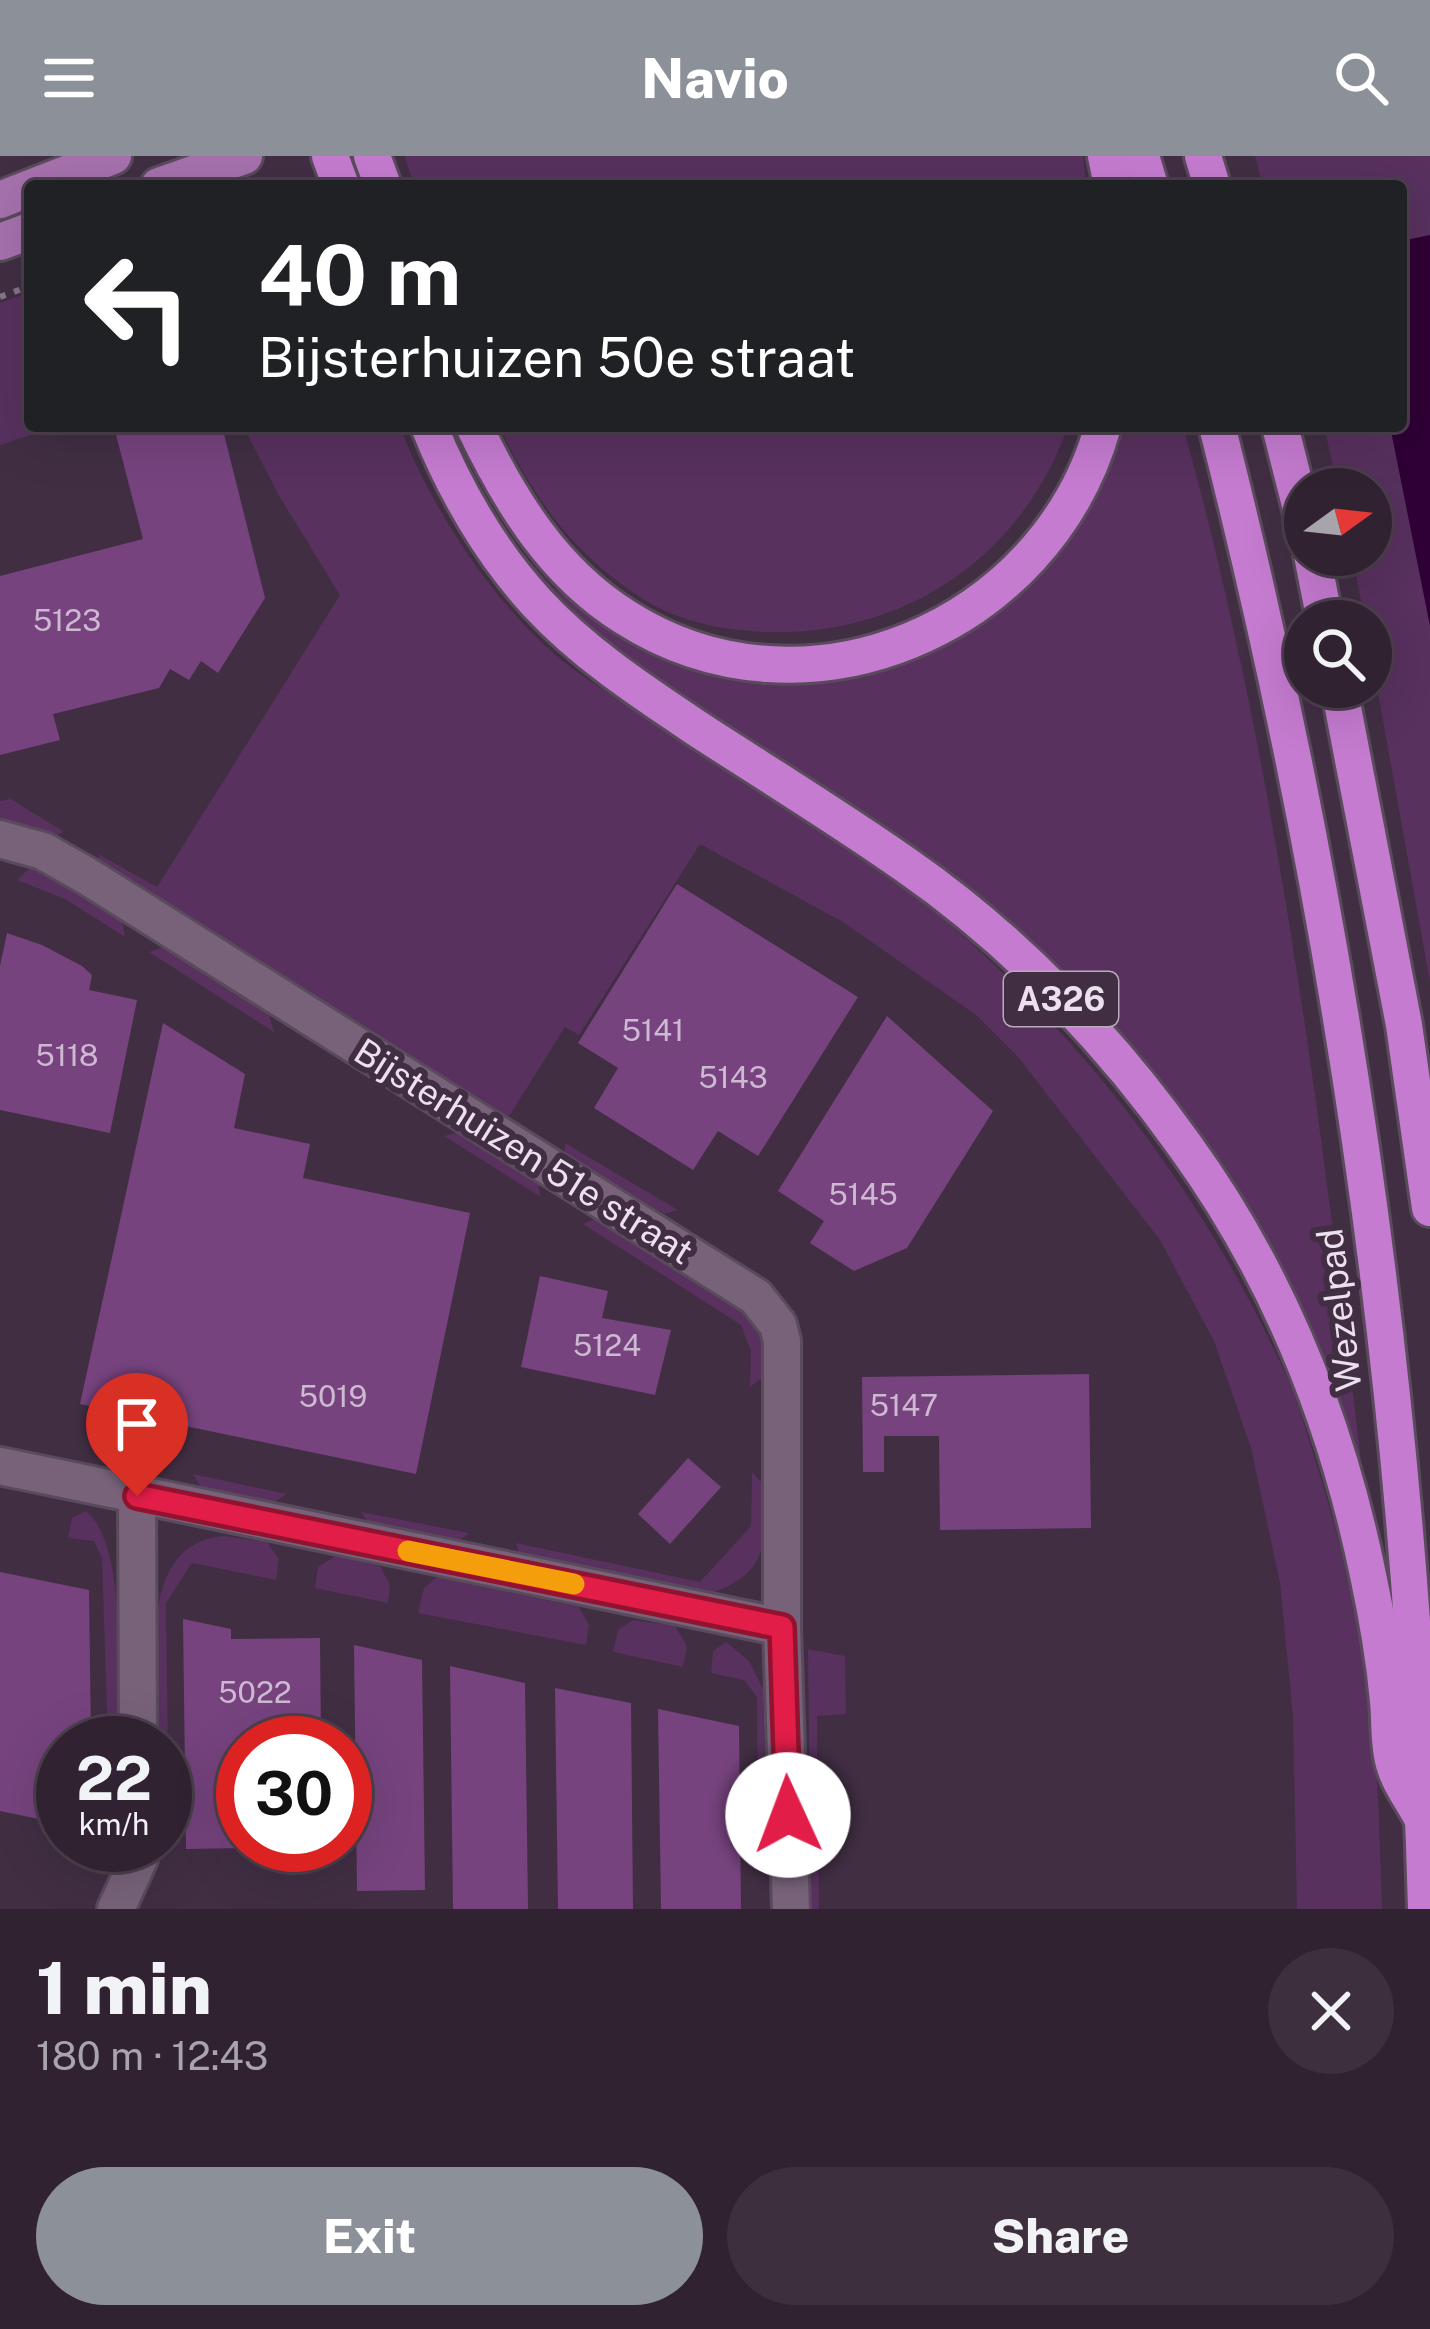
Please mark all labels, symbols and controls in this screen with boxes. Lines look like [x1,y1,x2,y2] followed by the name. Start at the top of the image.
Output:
[36,45,102,111] icon: menu
[1328,45,1394,111] icon: search
[641,47,789,110] text: Navio
[258,225,461,324] text: 40 m
[60,228,216,384] icon: left
[258,326,856,389] text: Bijsterhuizen 50e straat
[1284,468,1392,576] north arrow
[1284,468,1392,708] map controls
[1284,600,1392,708] button: search
[33,602,101,638] house number: 5123
[1004,972,1118,1026] road number: A326
[622,1012,684,1048] house number: 5141
[347,1030,701,1272] street label: Bijsterhuizen 51e straat
[35,1037,99,1073] house number: 5118
[698,1059,768,1095] house number: 5143
[828,1176,898,1212] house number: 5145
[1308,1226,1370,1394] street label: Wezelpad
[573,1327,641,1363] house number: 5124
[86,1373,188,1496] pin
[299,1378,367,1414] house number: 5019
[870,1387,938,1423] house number: 5147
[104,1391,170,1457] icon: arrive
[218,1674,292,1710] house number: 5022
[216,1716,372,1872] speed limit sign: 30
[76,1743,152,1814] text: 22
[725,1752,851,1878] position arrow
[79,1806,149,1842] text: km/h
[36,1946,212,2030] text: 1 min
[1268,1948,1394,2074] button: close
[36,2033,268,2079] text: 180 m · 12:43
[36,2167,703,2305] button: Exit
[727,2167,1394,2305] button: Share

